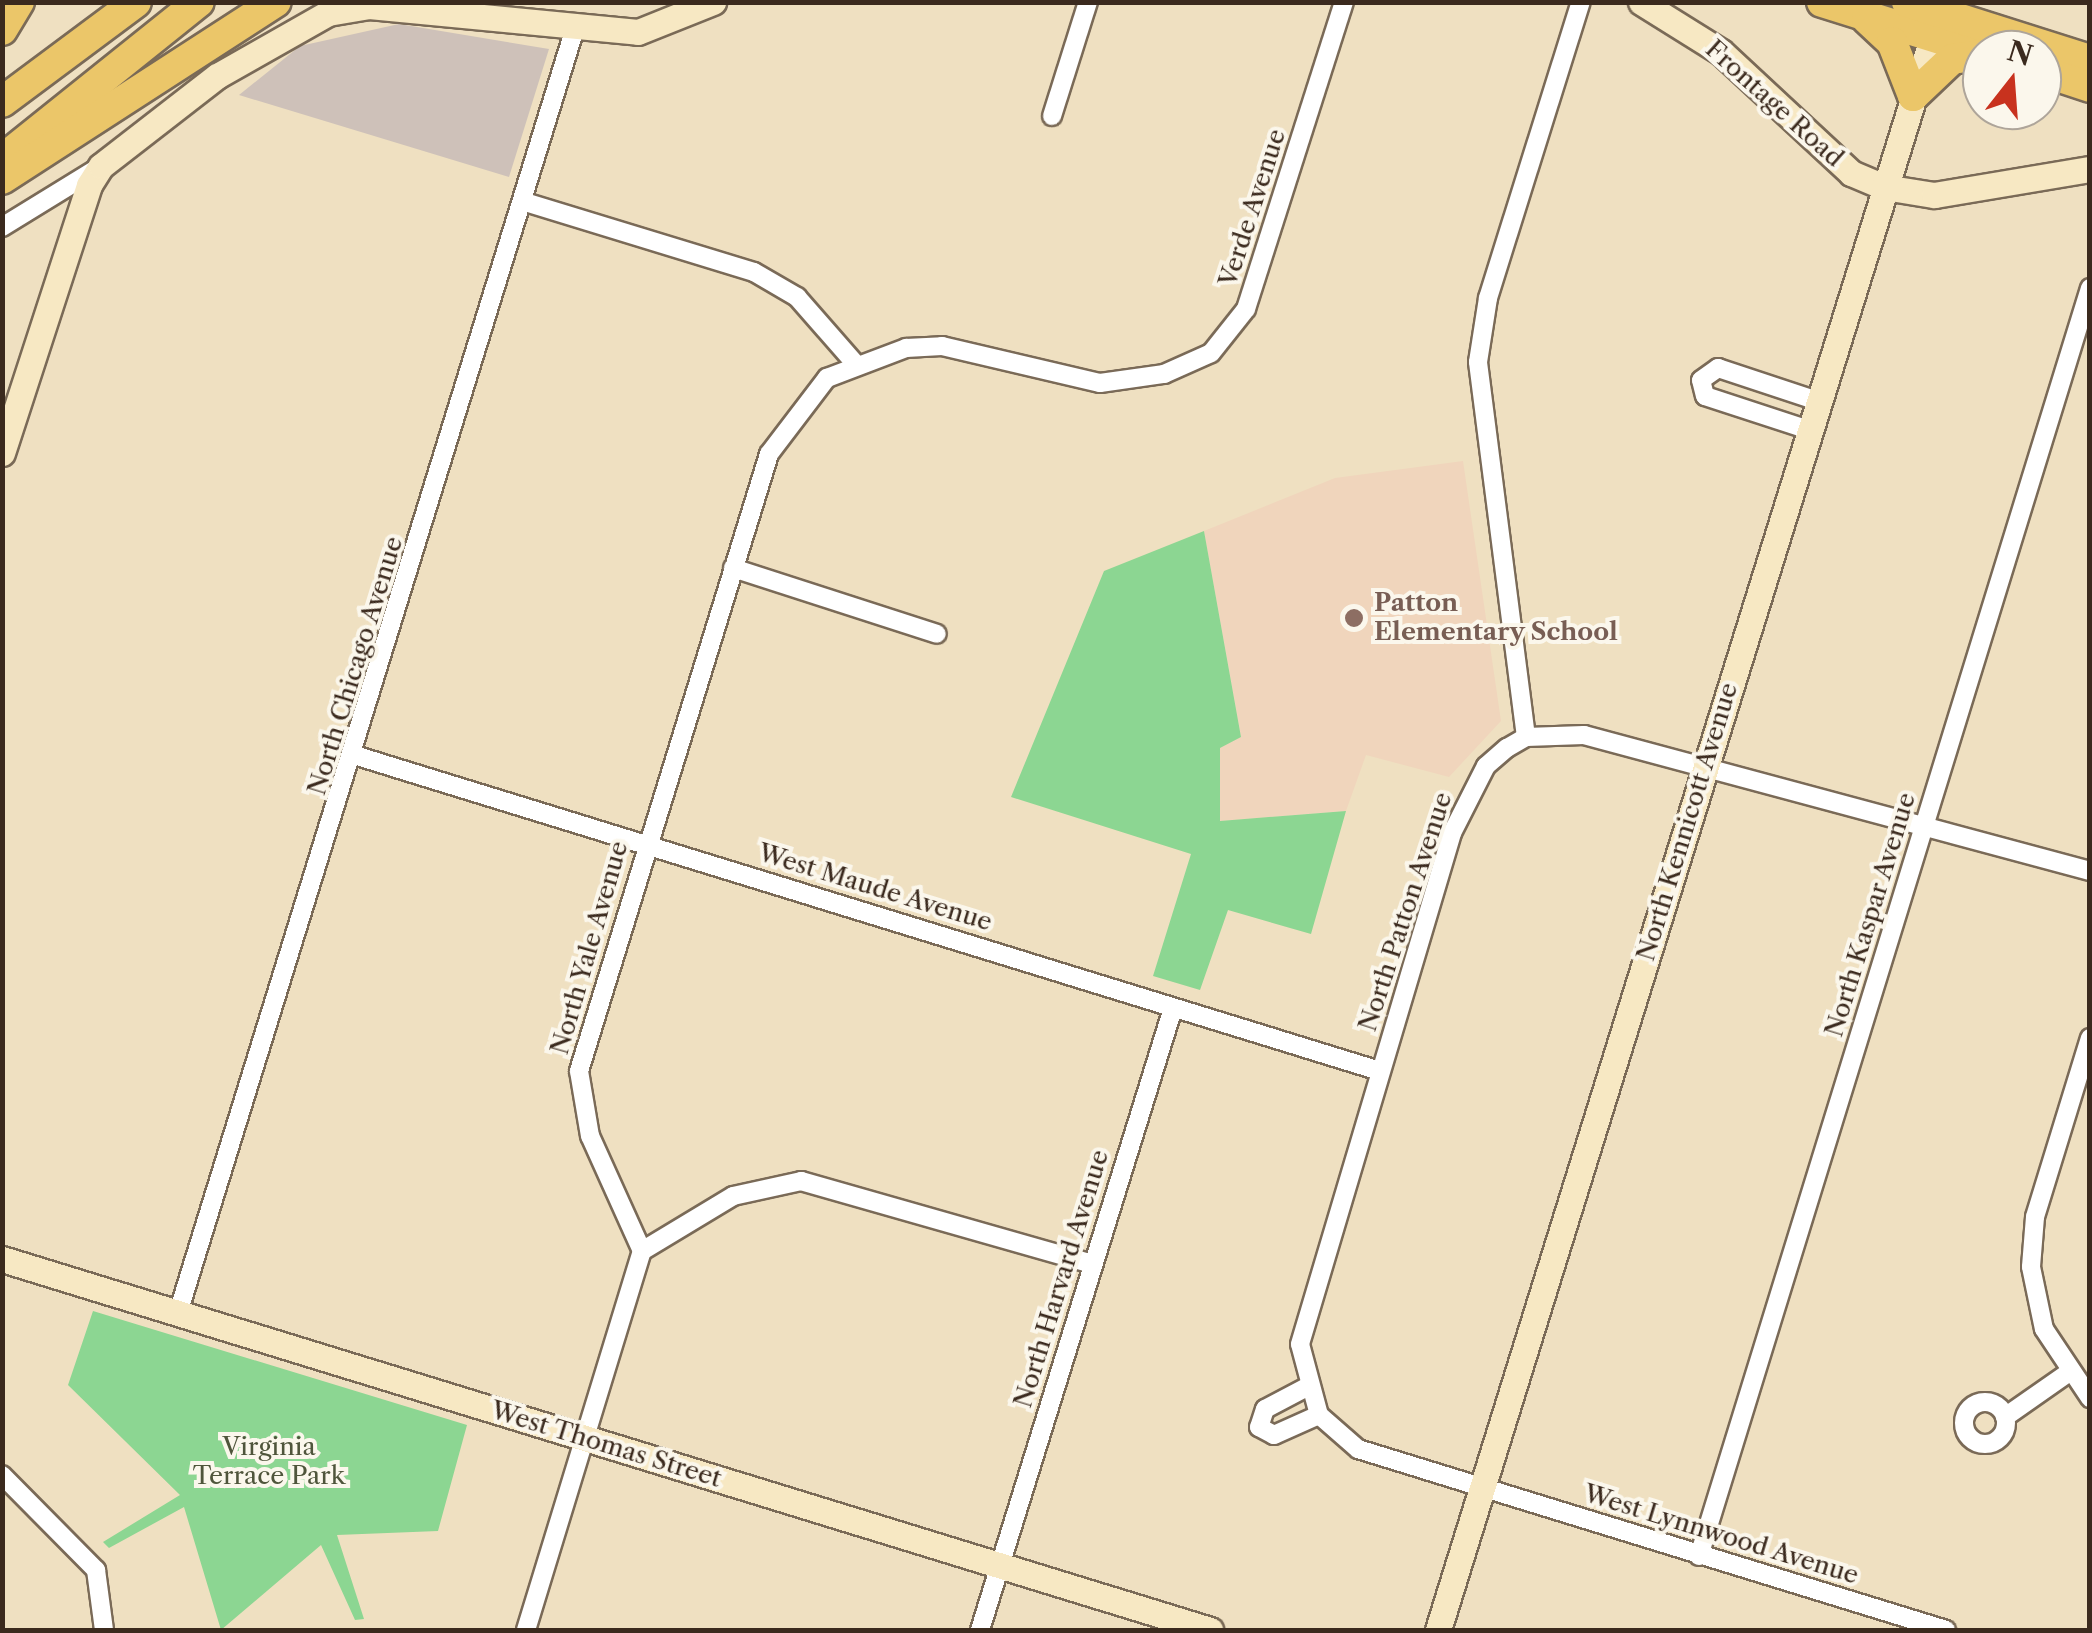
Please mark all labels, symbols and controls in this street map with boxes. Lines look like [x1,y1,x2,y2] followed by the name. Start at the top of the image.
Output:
[1962,30,2062,130] north arrow
[2004,33,2037,73] text: N
[1699,34,1849,174] street label: Frontage Road
[1213,125,1293,291] street label: Verde Avenue
[302,533,410,799] street label: North Chicago Avenue
[1374,589,1619,648] place label: Patton Elementary School
[1343,607,1365,629] marker: Patton Elementary School
[1631,679,1745,965] street label: North Kennicott Avenue
[1353,788,1459,1036] street label: North Patton Avenue
[1819,789,1923,1041] street label: North Kaspar Avenue
[545,837,635,1059] street label: North Yale Avenue
[754,838,996,938] street label: West Maude Avenue
[1008,1146,1116,1412] street label: North Harvard Avenue
[487,1396,725,1494] street label: West Thomas Street
[193,1433,345,1492] park label: Virginia Terrace Park
[1580,1479,1862,1591] street label: West Lynnwood Avenue

